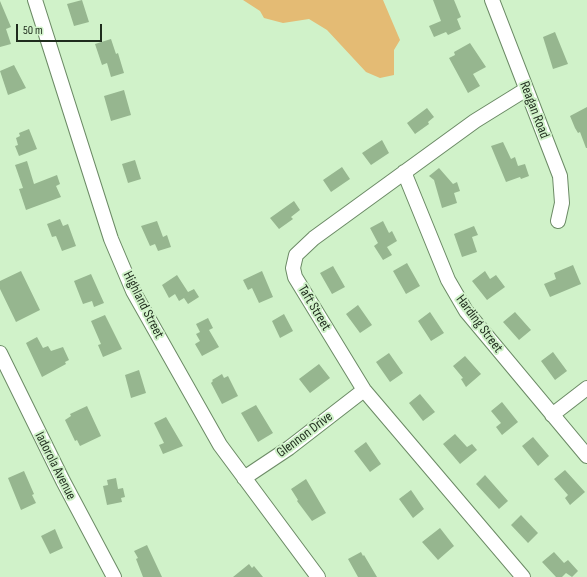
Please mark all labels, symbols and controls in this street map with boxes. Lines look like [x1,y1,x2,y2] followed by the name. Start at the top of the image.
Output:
[18,16,104,42] scale bar
[23,23,43,38] text: 50 m
[515,79,553,141] street label: Reagan Road
[119,269,167,341] street label: Highland Street
[294,282,334,334] street label: Taft Street
[452,292,506,356] street label: Harding Street
[274,409,336,461] street label: Glennon Drive
[31,429,79,503] street label: Iadorola Avenue

